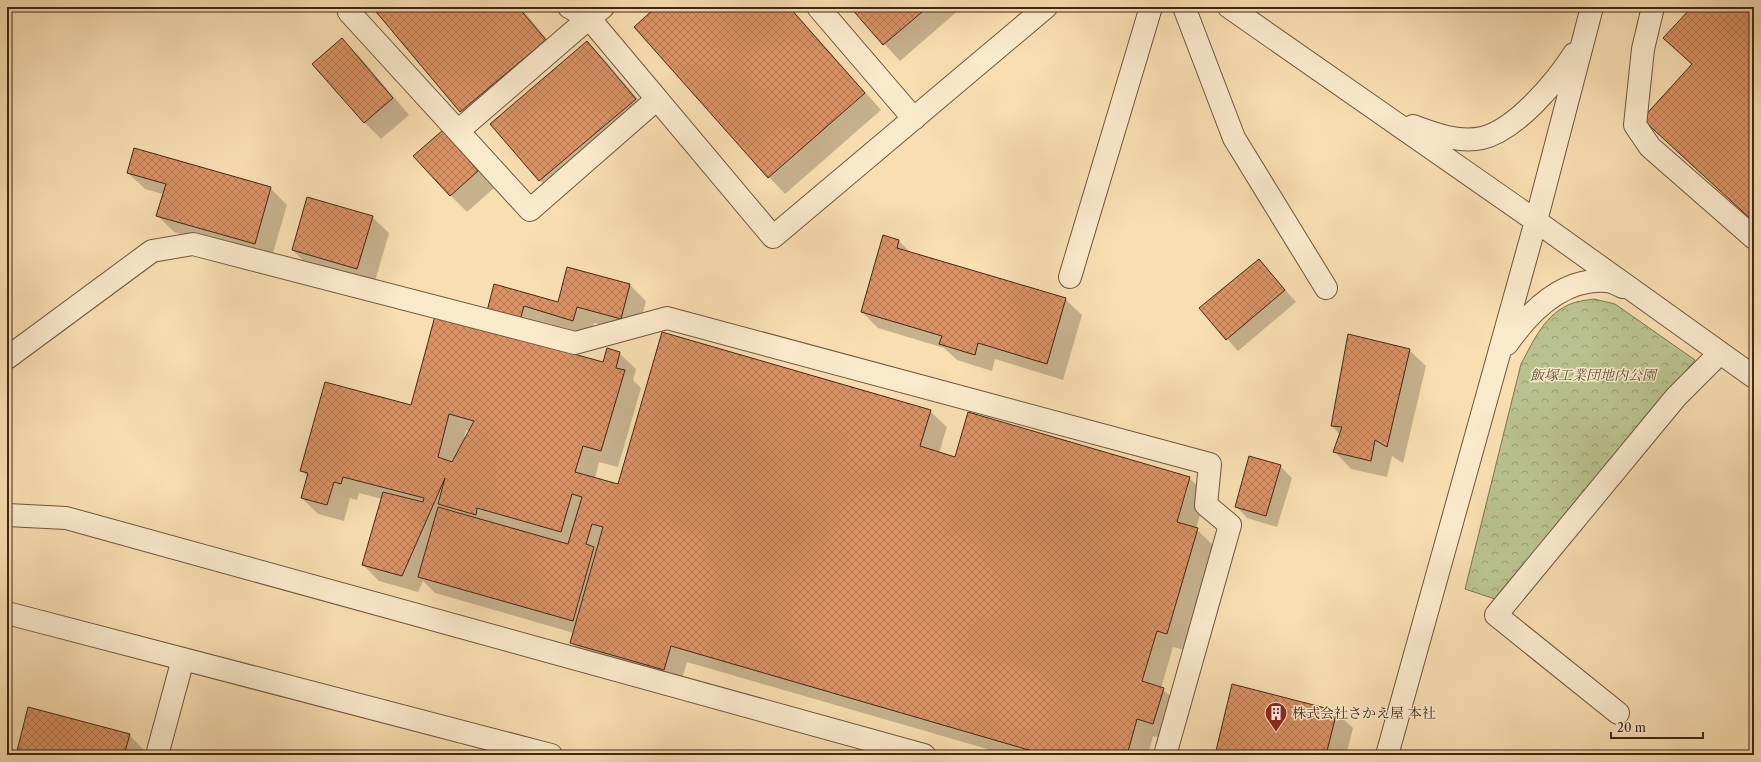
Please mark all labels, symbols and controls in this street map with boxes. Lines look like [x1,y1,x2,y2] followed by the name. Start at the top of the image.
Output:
[1530,366,1658,384] park label: 飯塚工業団地内公園
[1263,700,1289,733] building icon: 株式会社さかえ屋 本社
[1292,704,1436,722] place label: 株式会社さかえ屋 本社
[1611,714,1703,740] scale bar
[1617,720,1646,735] text: 20 m

